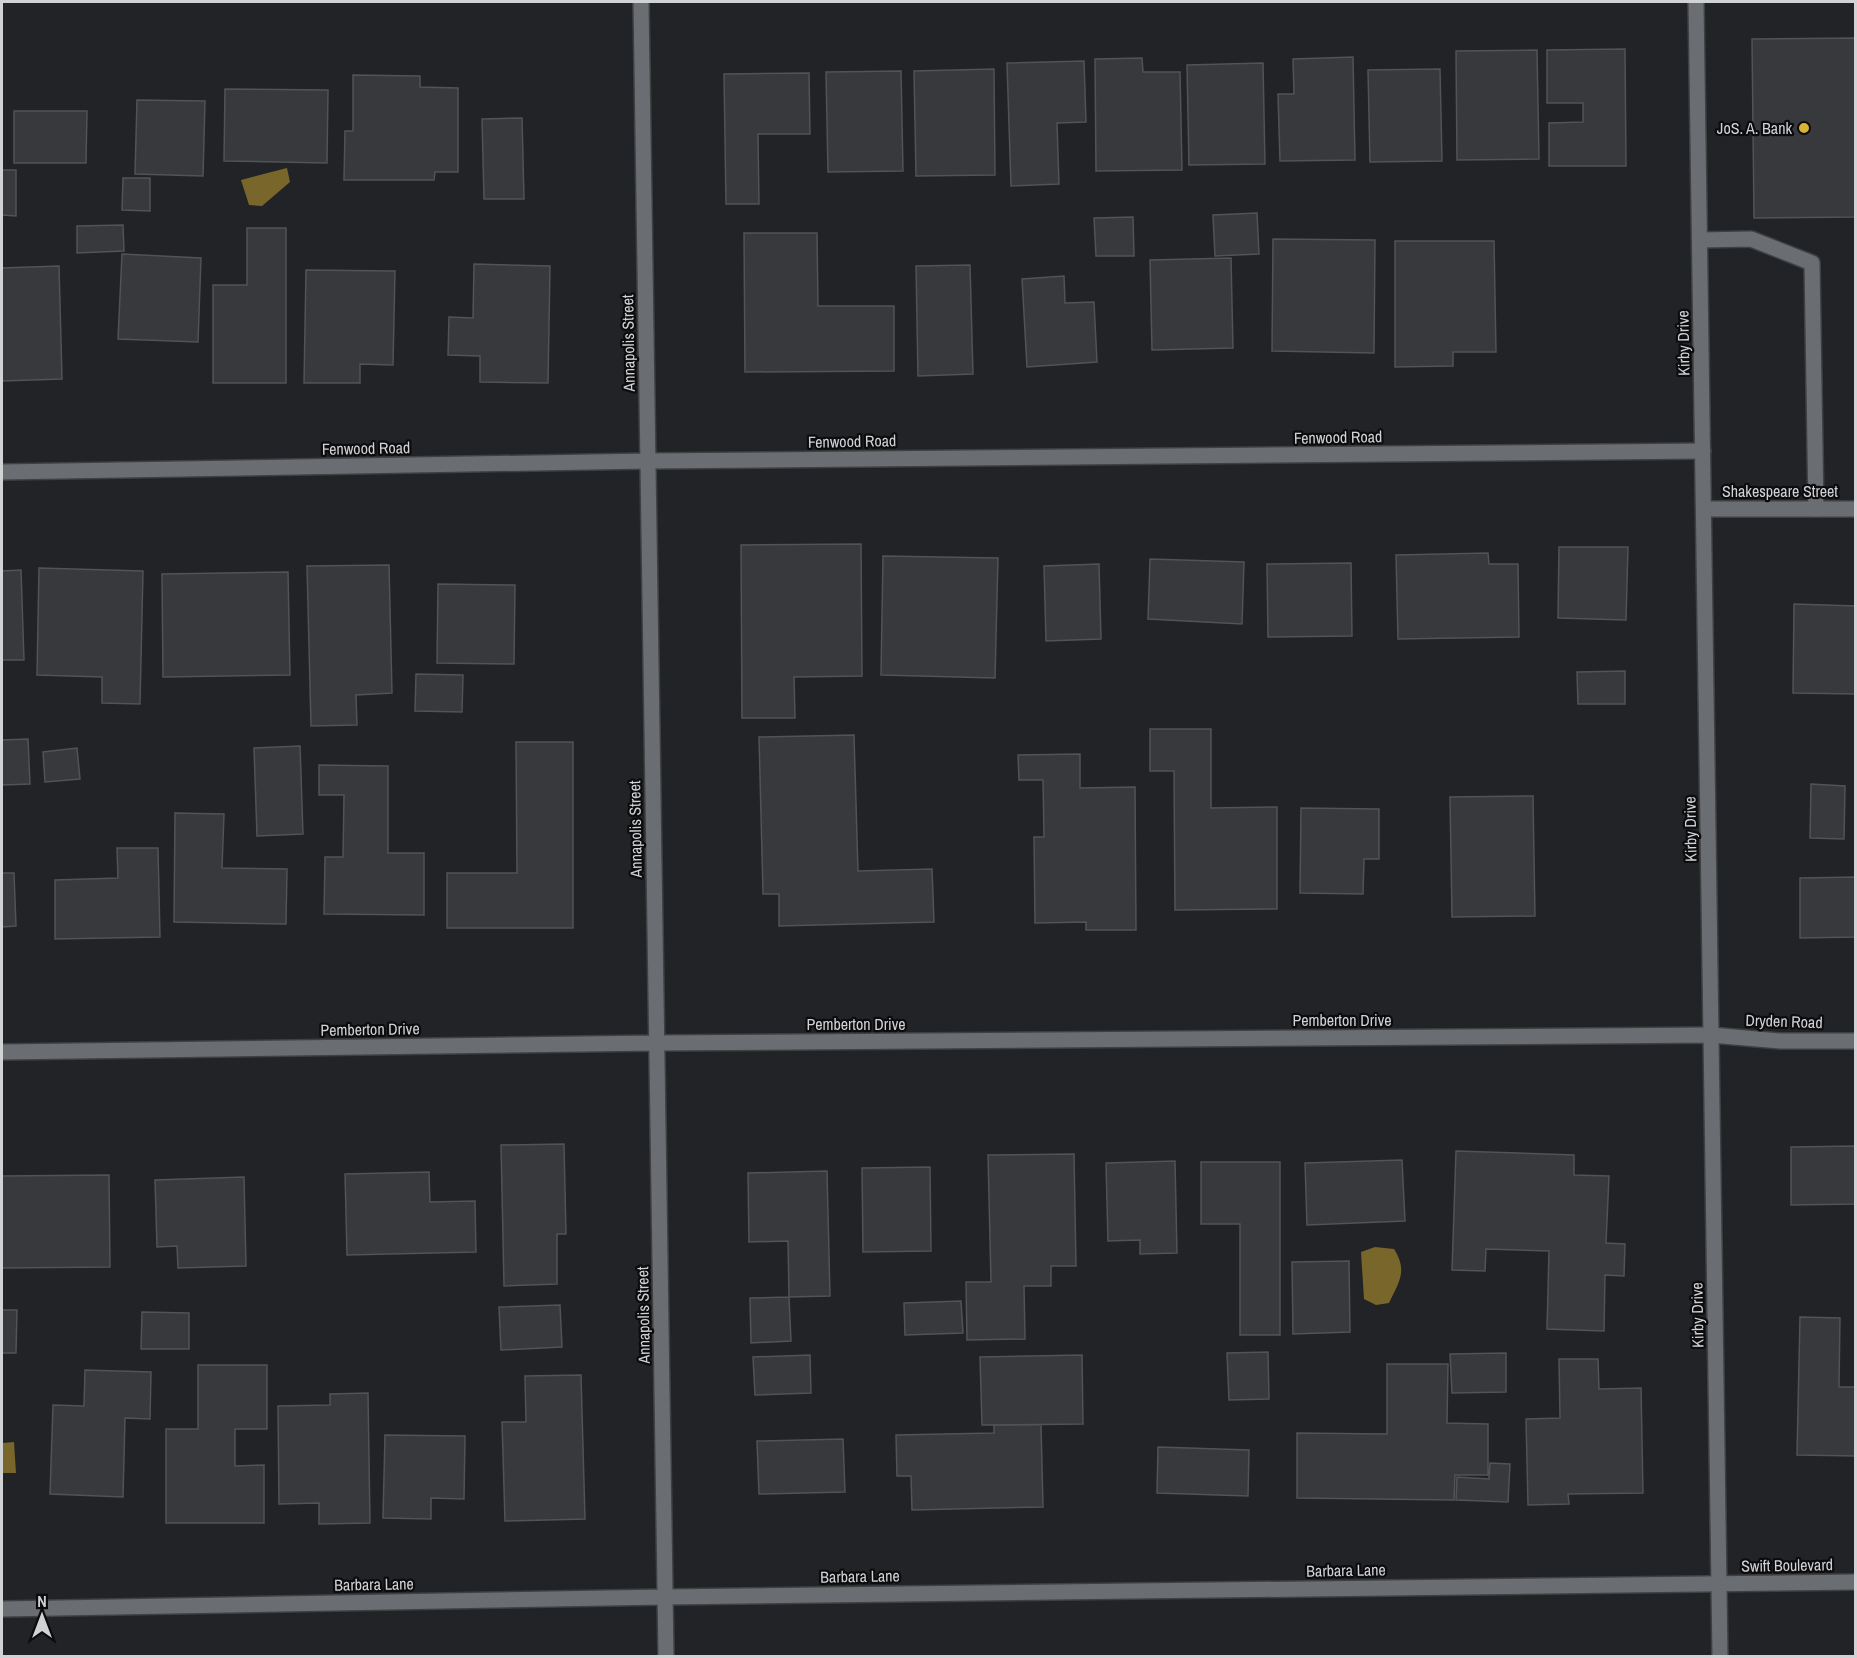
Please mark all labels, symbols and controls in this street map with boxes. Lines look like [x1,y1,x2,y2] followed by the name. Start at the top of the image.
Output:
[1717,117,1792,139] place label: JoS. A. Bank
[1797,121,1811,135] marker: JoS. A. Bank
[616,294,640,393] street label: Annapolis Street
[1671,310,1695,376] street label: Kirby Drive
[1294,425,1382,449] street label: Fenwood Road
[808,429,896,453] street label: Fenwood Road
[322,436,410,460] street label: Fenwood Road
[1722,480,1838,502] street label: Shakespeare Street
[623,780,647,879] street label: Annapolis Street
[1678,796,1702,862] street label: Kirby Drive
[1292,1009,1392,1031] street label: Pemberton Drive
[1745,1009,1823,1033] street label: Dryden Road
[806,1013,906,1035] street label: Pemberton Drive
[320,1017,420,1041] street label: Pemberton Drive
[631,1266,655,1365] street label: Annapolis Street
[1685,1282,1709,1348] street label: Kirby Drive
[1741,1553,1833,1577] street label: Swift Boulevard
[1306,1558,1386,1582] street label: Barbara Lane
[820,1564,900,1588] street label: Barbara Lane
[334,1572,414,1596] street label: Barbara Lane
[12,1586,72,1646] north arrow
[37,1590,47,1612] text: N

